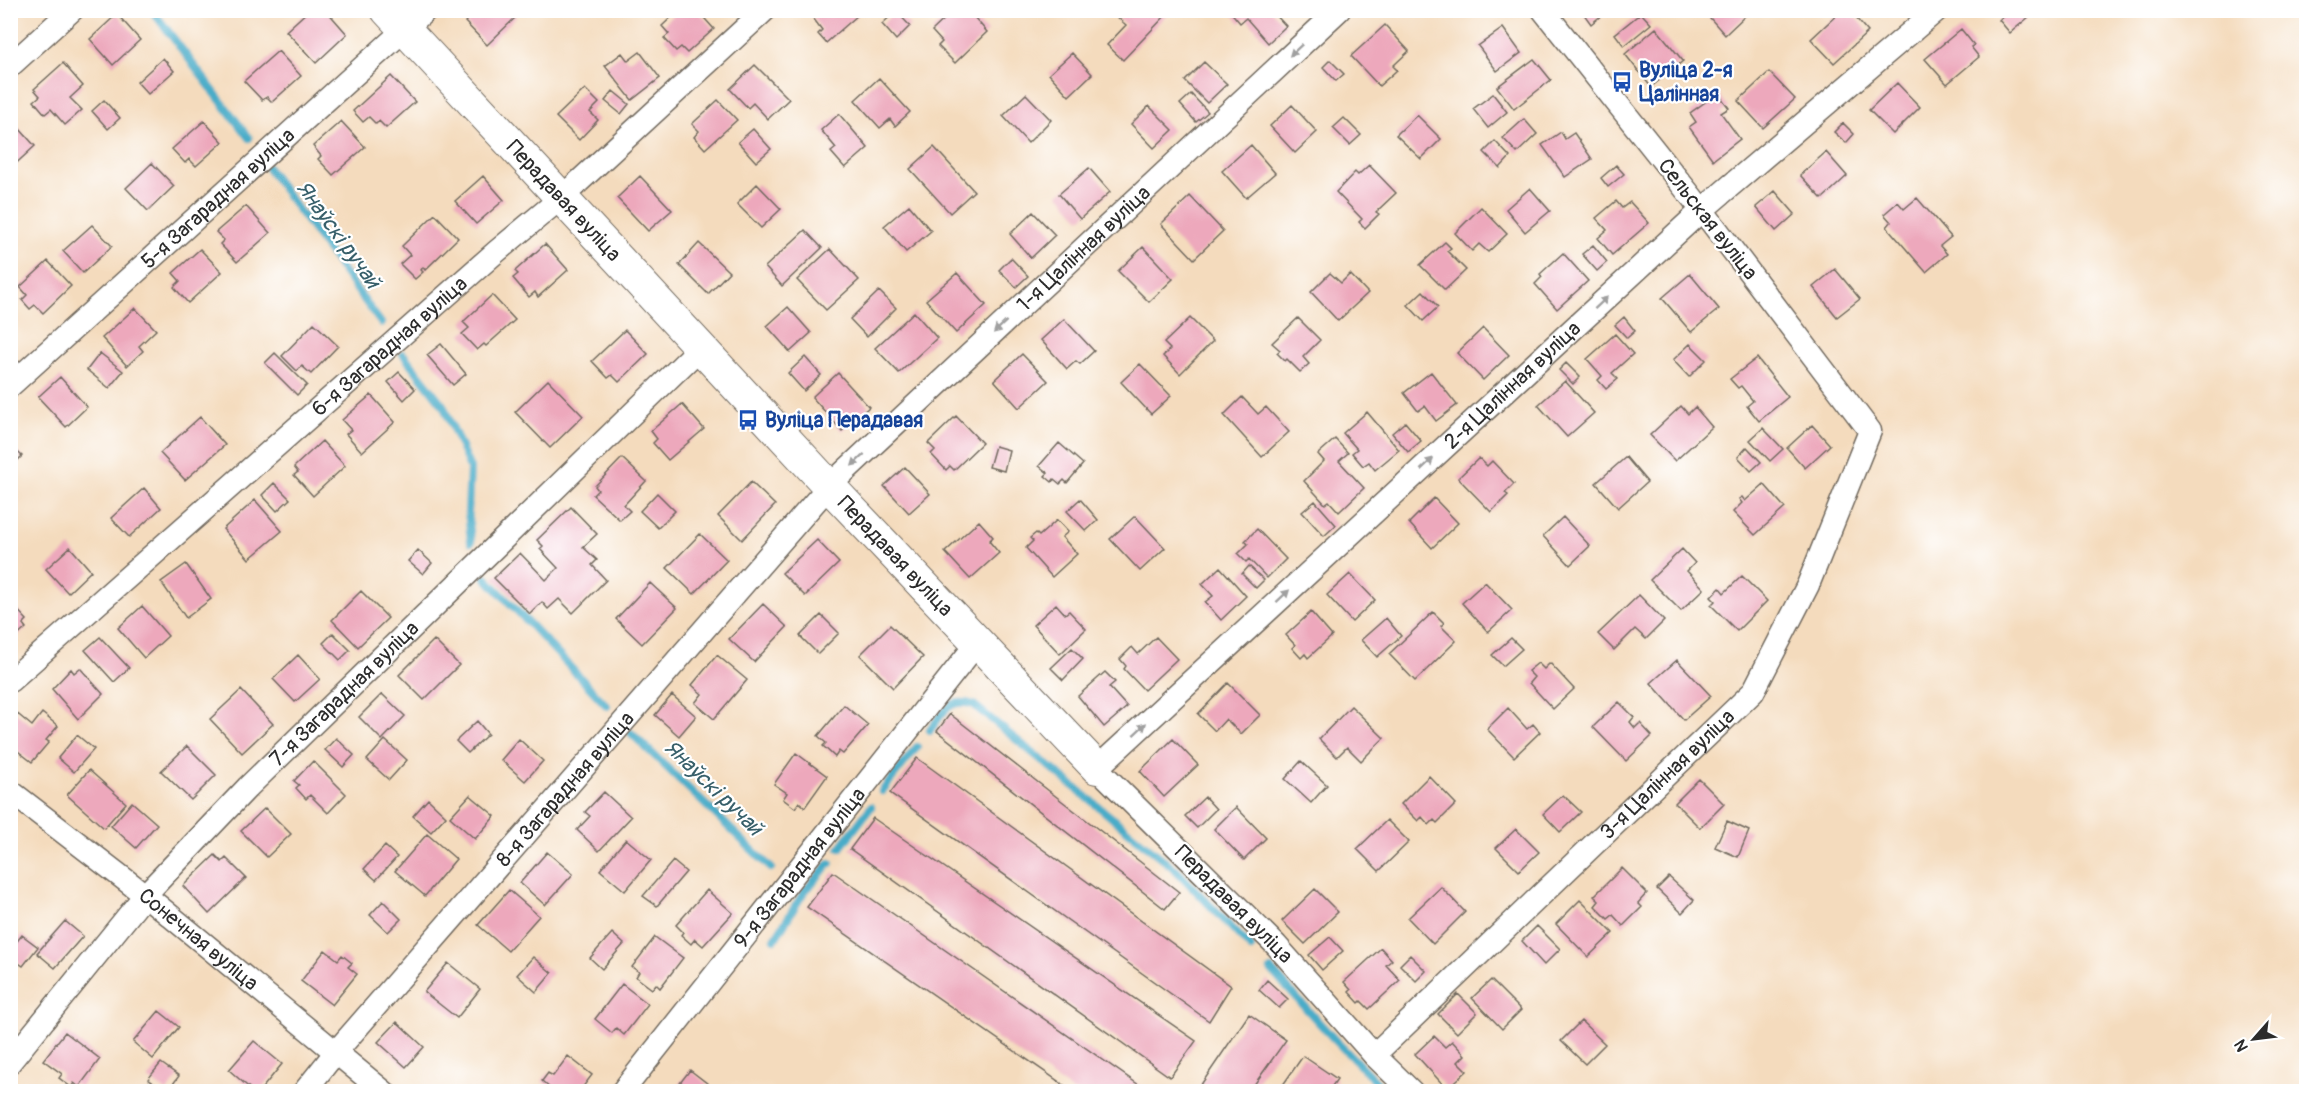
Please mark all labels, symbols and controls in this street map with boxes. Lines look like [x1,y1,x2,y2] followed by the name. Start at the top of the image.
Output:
[1289,43,1303,57] one-way arrow
[1639,57,1733,108] place label: Вуліца 2-я Цалінная
[1610,70,1634,94] bus stop icon: Вуліца 2-я Цалінная
[136,122,301,275] street label: 5-я Загарадная вуліца
[500,134,627,267] street label: Перадавая вуліца
[1652,153,1763,285] street label: Сельская вуліца
[290,175,388,296] water label: Янаўскі ручай
[1011,180,1156,318] street label: 1-я Цалінная вуліца
[306,271,473,422] street label: 6-я Загарадная вуліца
[1593,296,1608,310] one-way arrow
[1438,316,1587,455] street label: 2-я Цалінная вуліца
[993,320,1008,333] one-way arrow
[765,407,923,434] place label: Вуліца Перадавая
[736,408,760,432] bus stop icon: Вуліца Перадавая
[850,453,865,467] one-way arrow
[1419,457,1434,471] one-way arrow
[831,490,959,622] street label: Перадавая вуліца
[1276,589,1291,603] one-way arrow
[264,615,425,773] street label: 7-я Загарадная вуліца
[1594,704,1741,845] street label: 3-я Цалінная вуліца
[490,706,640,873] street label: 8-я Загарадная вуліца
[1133,722,1147,736] one-way arrow
[658,734,770,843] water label: Янаўскі ручай
[728,782,872,954] street label: 9-я Загарадная вуліца
[1169,839,1299,969] street label: Перадавая вуліца
[133,882,264,997] street label: Сонечная вуліца
[2224,1009,2284,1069] north arrow
[2230,1036,2253,1055] text: N

